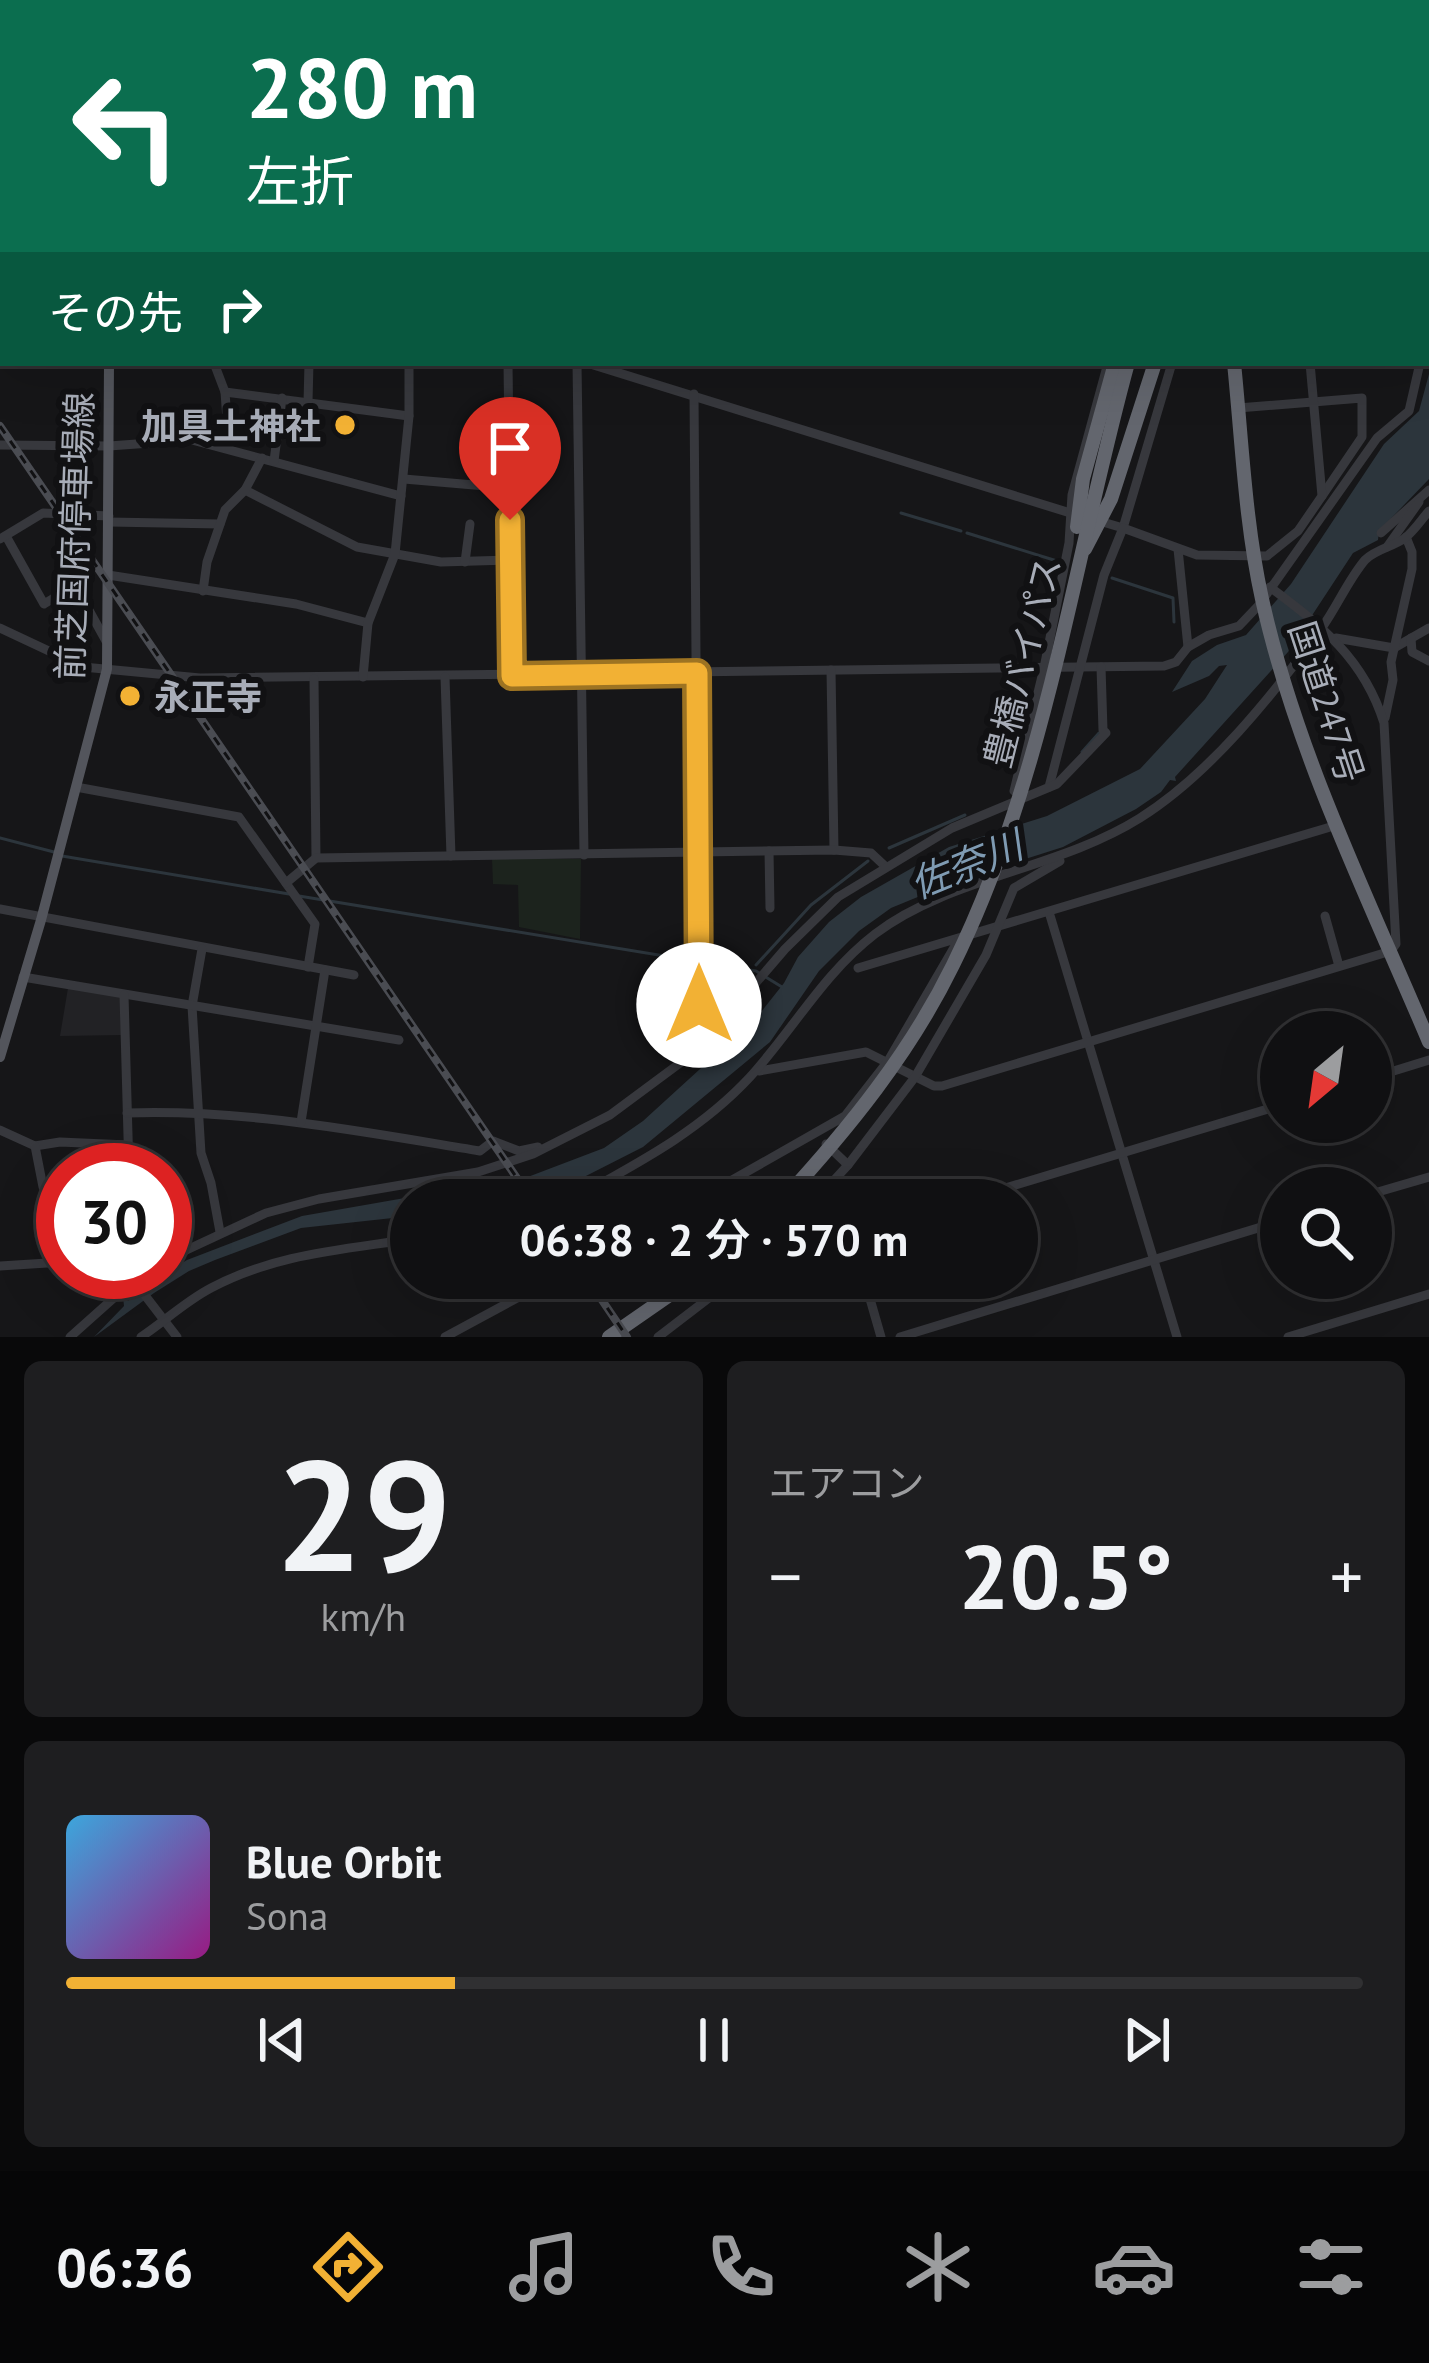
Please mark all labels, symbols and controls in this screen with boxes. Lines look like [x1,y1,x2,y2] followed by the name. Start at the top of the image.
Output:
[246,32,478,141] text: 280 m
[48,48,204,204] icon: left
[246,146,354,216] text: 左折
[207,276,273,342] icon: right
[48,283,183,341] text: その先
[45,391,103,681] street label: 前芝国府停車場線
[459,397,561,520] pin
[141,402,321,449] place label: 加具土神社
[332,412,358,438] marker: 加具土神社
[477,415,543,481] icon: arrive
[973,552,1071,772] street label: 豊橋バイパス
[1279,615,1375,789] street label: 国道247号
[154,673,262,720] place label: 永正寺
[117,683,143,709] marker: 永正寺
[902,817,1033,910] water label: 佐奈川
[636,942,762,1068] position arrow
[1260,1011,1392,1143] north arrow
[1260,1011,1392,1299] map controls
[36,1143,192,1299] speed limit sign: 30
[1260,1167,1392,1299] button: search
[520,1210,908,1268] text: 06:38 · 2 分 · 570 m
[275,1412,452,1614] text: 29
[769,1457,925,1508] text: エアコン
[958,1517,1173,1634] text: 20.5°
[769,1533,802,1618] text: −
[1330,1533,1363,1618] text: +
[321,1591,406,1642] text: km/h
[246,1832,442,1890] text: Blue Orbit
[246,1890,328,1941] text: Sona
[249,2007,315,2073] icon: previous
[681,2007,747,2073] icon: pause
[1114,2007,1180,2073] icon: next
[306,2225,390,2309] icon: directions
[502,2225,586,2309] icon: music
[699,2225,783,2309] icon: phone
[896,2225,980,2309] icon: climate
[1092,2225,1176,2309] icon: car
[1289,2225,1373,2309] icon: filters
[56,2232,193,2302] text: 06:36

